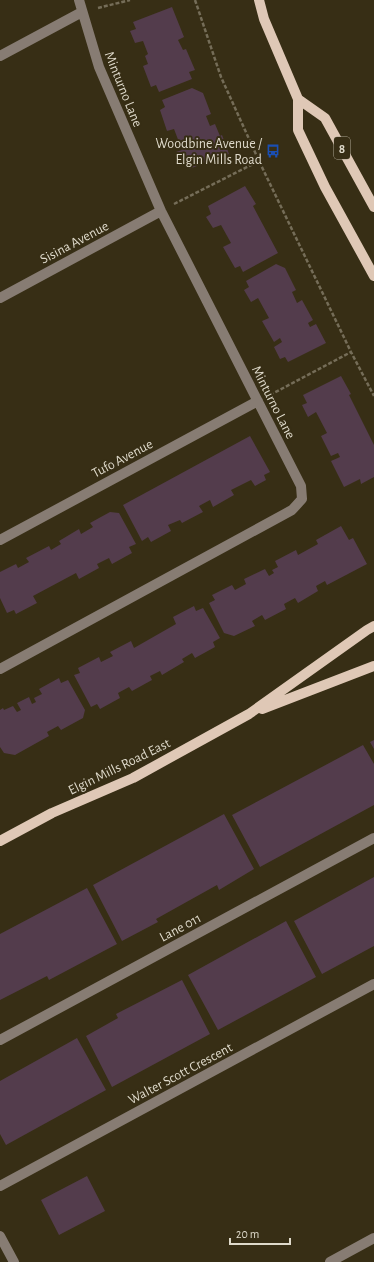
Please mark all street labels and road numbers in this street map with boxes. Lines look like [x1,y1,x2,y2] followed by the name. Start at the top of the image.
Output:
[102,50,145,129] street label: Minturno Lane
[334,137,350,159] road number: 8
[38,219,111,267] street label: Sisina Avenue
[249,364,297,441] street label: Minturno Lane
[90,437,155,481] street label: Tufo Avenue
[66,736,173,798] street label: Elgin Mills Road East
[157,911,204,945] street label: Lane 011
[126,1040,235,1107] street label: Walter Scott Crescent

